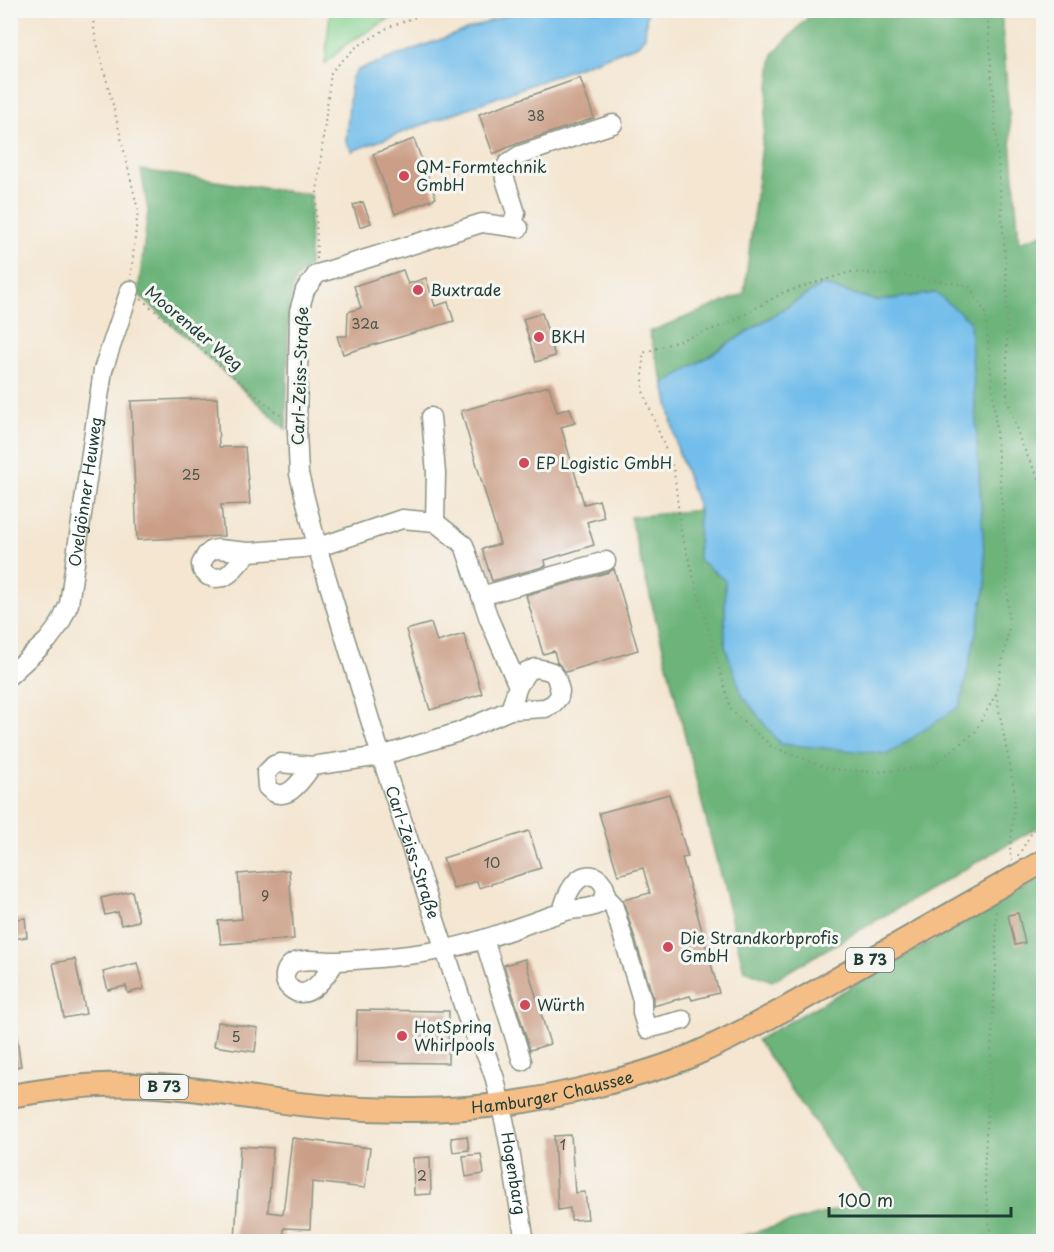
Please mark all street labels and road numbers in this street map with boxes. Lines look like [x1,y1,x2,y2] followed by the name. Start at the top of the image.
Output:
[141,279,249,375] street label: Moorender Weg
[285,306,313,446] street label: Carl-Zeiss-Straße
[62,415,107,568] street label: Ovelgönner Heuweg
[381,782,447,922] street label: Carl-Zeiss-Straße
[846,948,894,972] road number: B 73
[470,1063,636,1119] street label: Hamburger Chaussee
[140,1075,188,1099] road number: B 73
[496,1130,533,1216] street label: Hogenbarg

